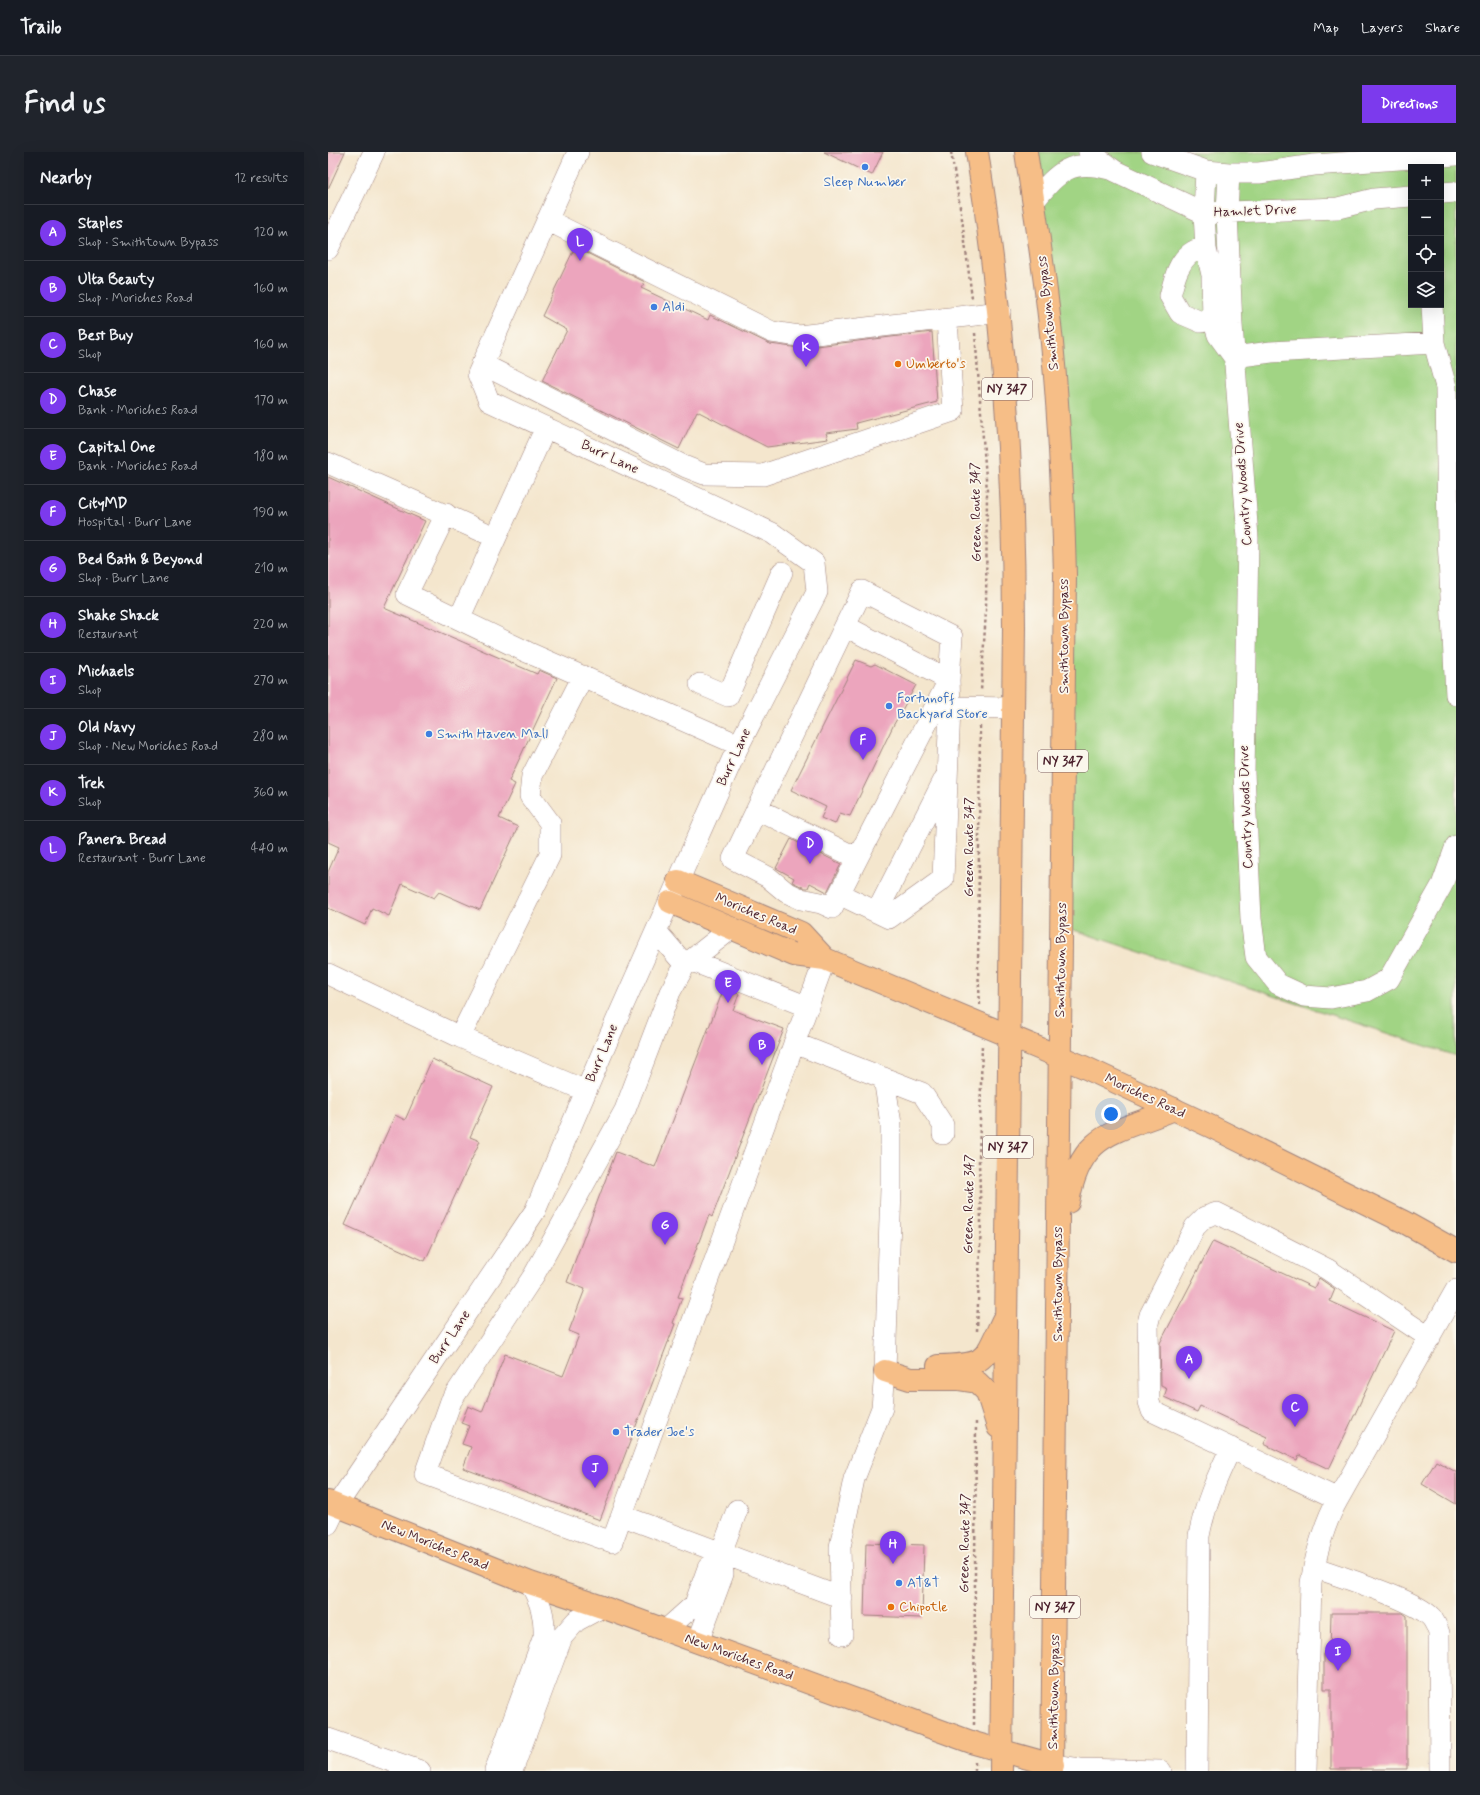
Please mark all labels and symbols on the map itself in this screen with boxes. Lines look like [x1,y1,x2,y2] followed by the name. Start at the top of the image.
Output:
[860,162,870,172] marker: Sleep Number
[823,173,907,191] place label: Sleep Number
[1213,201,1297,221] street label: Hamlet Drive
[567,228,593,261] pin: L
[1033,255,1063,371] street label: Smithtown Bypass
[662,298,685,316] place label: Aldi
[649,302,659,312] marker: Aldi
[793,334,819,367] pin: K
[906,355,966,373] place label: Umberto's
[893,359,903,369] marker: Umberto's
[982,378,1032,400] road number: NY 347
[1230,422,1256,546] street label: Country Woods Drive
[578,436,642,478] street label: Burr Lane
[966,462,986,562] street label: Green Route 347
[1055,578,1073,694] street label: Smithtown Bypass
[897,689,988,723] place label: Fortunoff Backyard Store
[884,701,894,711] marker: Fortunoff Backyard Store
[437,725,548,743] place label: Smith Haven Mall
[713,725,755,789] street label: Burr Lane
[850,727,876,760] pin: F
[424,729,434,739] marker: Smith Haven Mall
[1235,745,1257,869] street label: Country Woods Drive
[1038,750,1088,772] road number: NY 347
[960,797,978,897] street label: Green Route 347
[797,831,823,864] pin: D
[712,889,800,939] street label: Moriches Road
[1051,902,1071,1018] street label: Smithtown Bypass
[715,970,741,1003] pin: E
[582,1021,622,1085] street label: Burr Lane
[749,1032,775,1065] pin: B
[1102,1069,1188,1123] street label: Moriches Road
[1101,1104,1121,1124] your location
[983,1136,1033,1158] road number: NY 347
[959,1154,979,1254] street label: Green Route 347
[652,1212,678,1245] pin: G
[1049,1226,1067,1342] street label: Smithtown Bypass
[425,1306,475,1368] street label: Burr Lane
[1176,1346,1202,1379] pin: A
[1282,1394,1308,1427] pin: C
[624,1423,694,1441] place label: Trader Joe's
[611,1427,621,1437] marker: Trader Joe's
[582,1455,608,1488] pin: J
[955,1493,975,1593] street label: Green Route 347
[379,1515,491,1575] street label: New Moriches Road
[880,1531,906,1564] pin: H
[907,1574,940,1592] place label: AT&T
[894,1578,904,1588] marker: AT&T
[1030,1596,1080,1618] road number: NY 347
[899,1598,948,1616] place label: Chipotle
[886,1602,896,1612] marker: Chipotle
[682,1629,796,1685] street label: New Moriches Road
[1044,1634,1064,1750] street label: Smithtown Bypass
[1325,1638,1351,1671] pin: I

